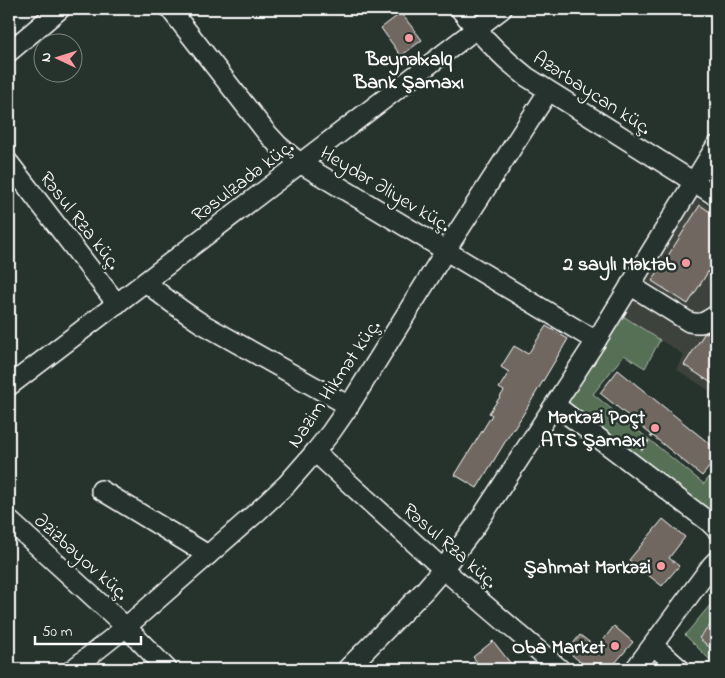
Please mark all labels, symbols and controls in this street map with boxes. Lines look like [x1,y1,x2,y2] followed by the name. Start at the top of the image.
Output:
[32,32,82,82] north arrow
[403,32,415,44] marker: Beynəlxalq Bank Şamaxı
[527,45,657,143] street label: Azərbaycan küç.
[353,46,465,98] place label: Beynəlxalq Bank Şamaxı
[36,52,57,63] text: N
[186,134,301,230] street label: Rəsulzadə küç.
[314,140,456,241] street label: Heydər Əliyev küç.
[31,166,127,277] street label: Rəsul Rza küç.
[562,251,676,281] place label: 2 saylı Məktəb
[680,257,692,269] marker: 2 saylı Məktəb
[281,314,389,455] street label: Nazim Hikmət küç.
[541,404,645,456] place label: Mərkəzi Poçt ATS Şamaxı
[649,422,661,434] marker: Mərkəzi Poçt ATS Şamaxı
[395,497,503,596] street label: Rəsul Rza küç.
[26,507,134,608] street label: Əzizbəyov küç.
[524,554,651,583] place label: Şahmat Mərkəzi
[655,560,667,572] marker: Şahmat Mərkəzi
[35,613,141,645] scale bar
[42,621,73,643] text: 50 m
[512,634,605,663] place label: Oba Market
[609,640,621,652] marker: Oba Market

